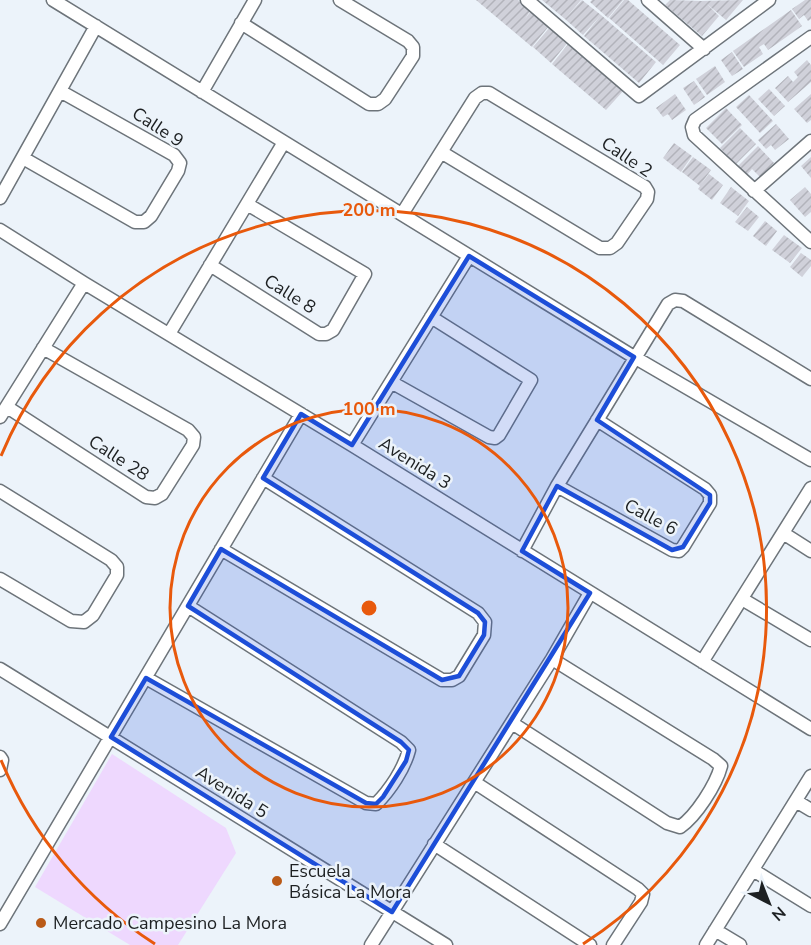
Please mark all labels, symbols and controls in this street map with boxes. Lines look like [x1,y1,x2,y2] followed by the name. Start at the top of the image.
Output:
[128,101,188,153] street label: Calle 9
[597,131,657,183] street label: Calle 2
[342,198,396,222] text: 200 m
[259,269,321,319] street label: Calle 8
[342,397,396,421] text: 100 m
[84,429,154,487] street label: Calle 28
[374,431,456,495] street label: Avenida 3
[620,493,682,541] street label: Calle 6
[359,598,379,618] centre of rings
[191,760,273,824] street label: Avenida 5
[289,859,411,904] place label: Escuela Básica La Mora
[739,873,799,933] north arrow
[270,874,284,888] marker: Escuela Básica La Mora
[767,901,790,926] text: N
[53,911,287,935] place label: Mercado Campesino La Mora
[34,916,48,930] marker: Mercado Campesino La Mora

